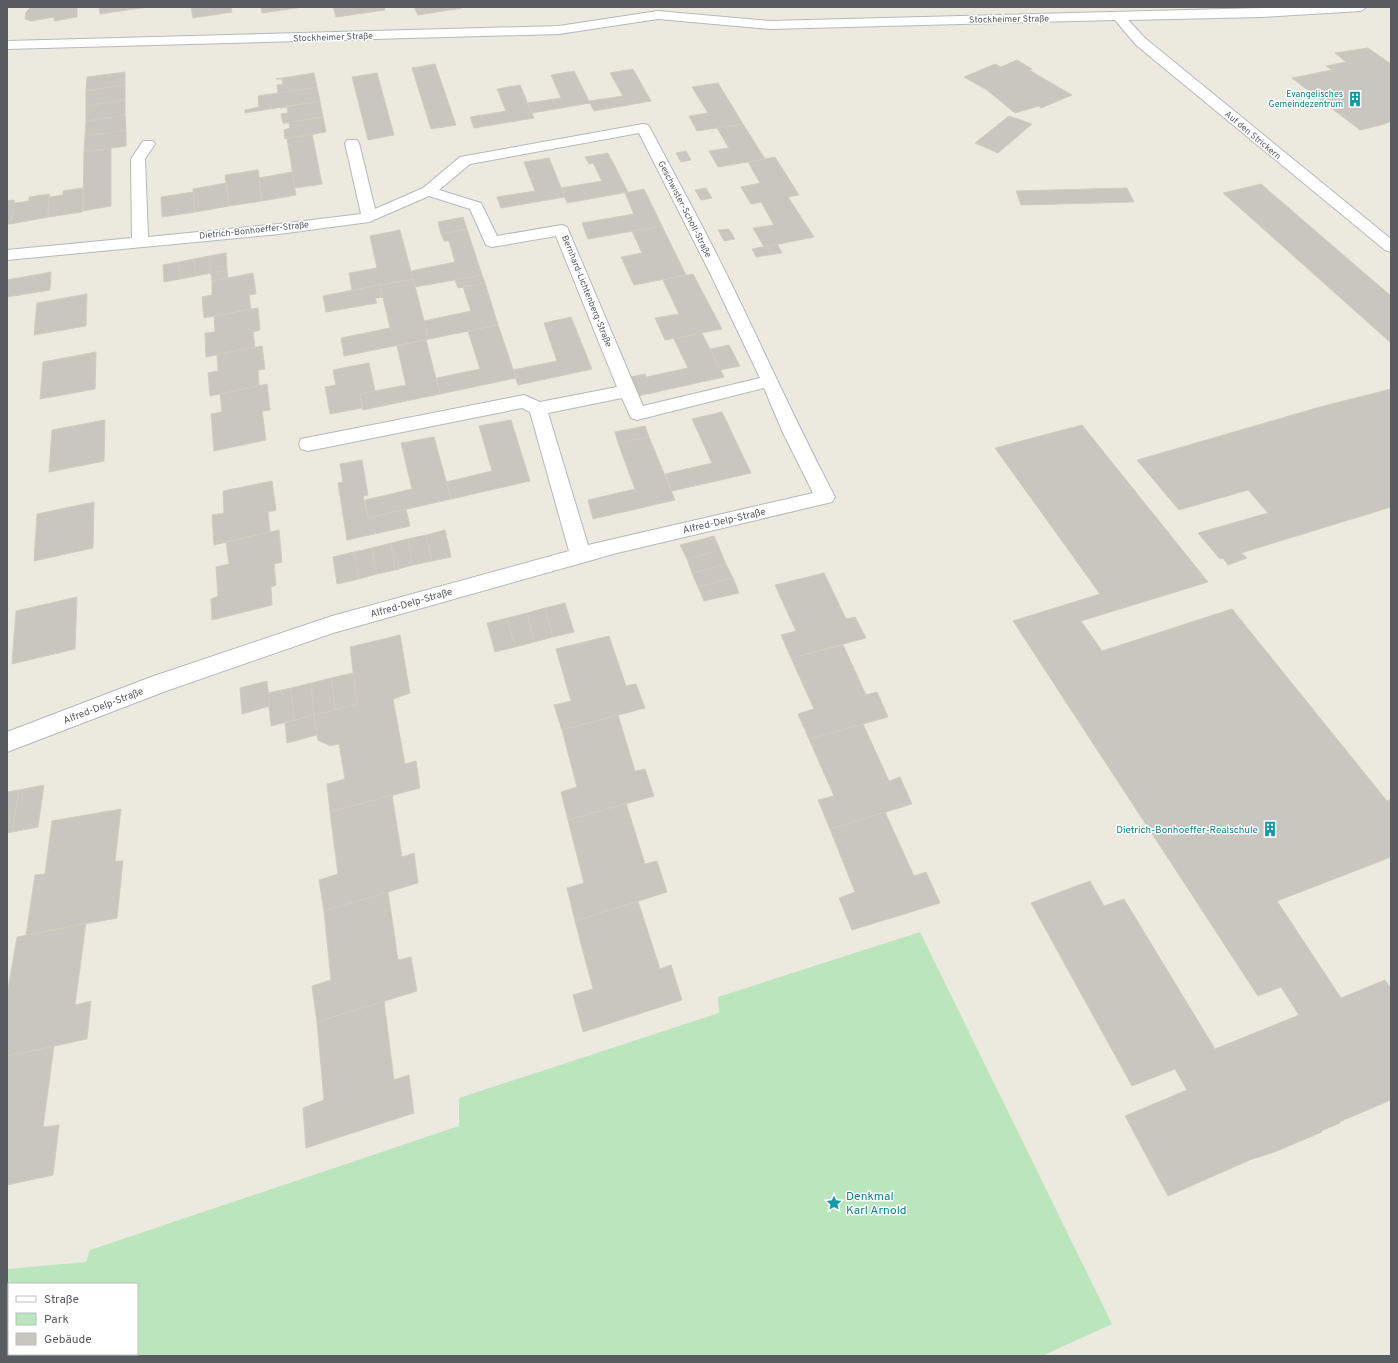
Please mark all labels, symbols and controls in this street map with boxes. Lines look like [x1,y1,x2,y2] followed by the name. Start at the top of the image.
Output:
[969,13,1049,26] street label: Stockheimer Straße
[293,31,373,44] street label: Stockheimer Straße
[1268,89,1343,110] place label: Evangelisches Gemeindezentrum
[1346,90,1364,108] building icon: Evangelisches Gemeindezentrum
[1222,109,1283,162] street label: Auf den Strickern
[655,159,714,259] street label: Geschwister-Scholl-Straße
[199,219,310,242] street label: Dietrich-Bonhoeffer-Straße
[559,234,614,349] street label: Bernhard-Lichtenberg-Straße
[682,506,767,537] street label: Alfred-Delp-Straße
[369,585,454,621] street label: Alfred-Delp-Straße
[62,685,145,728] street label: Alfred-Delp-Straße
[1261,820,1279,838] building icon: Dietrich-Bonhoeffer-Realschule
[1116,824,1258,837] place label: Dietrich-Bonhoeffer-Realschule
[846,1189,907,1219] place label: Denkmal Karl Arnold
[825,1194,843,1212] place icon: Denkmal Karl Arnold
[8,1283,138,1355] legend
[44,1292,79,1308] text: Straße
[44,1312,69,1328] text: Park
[44,1332,92,1348] text: Gebäude

